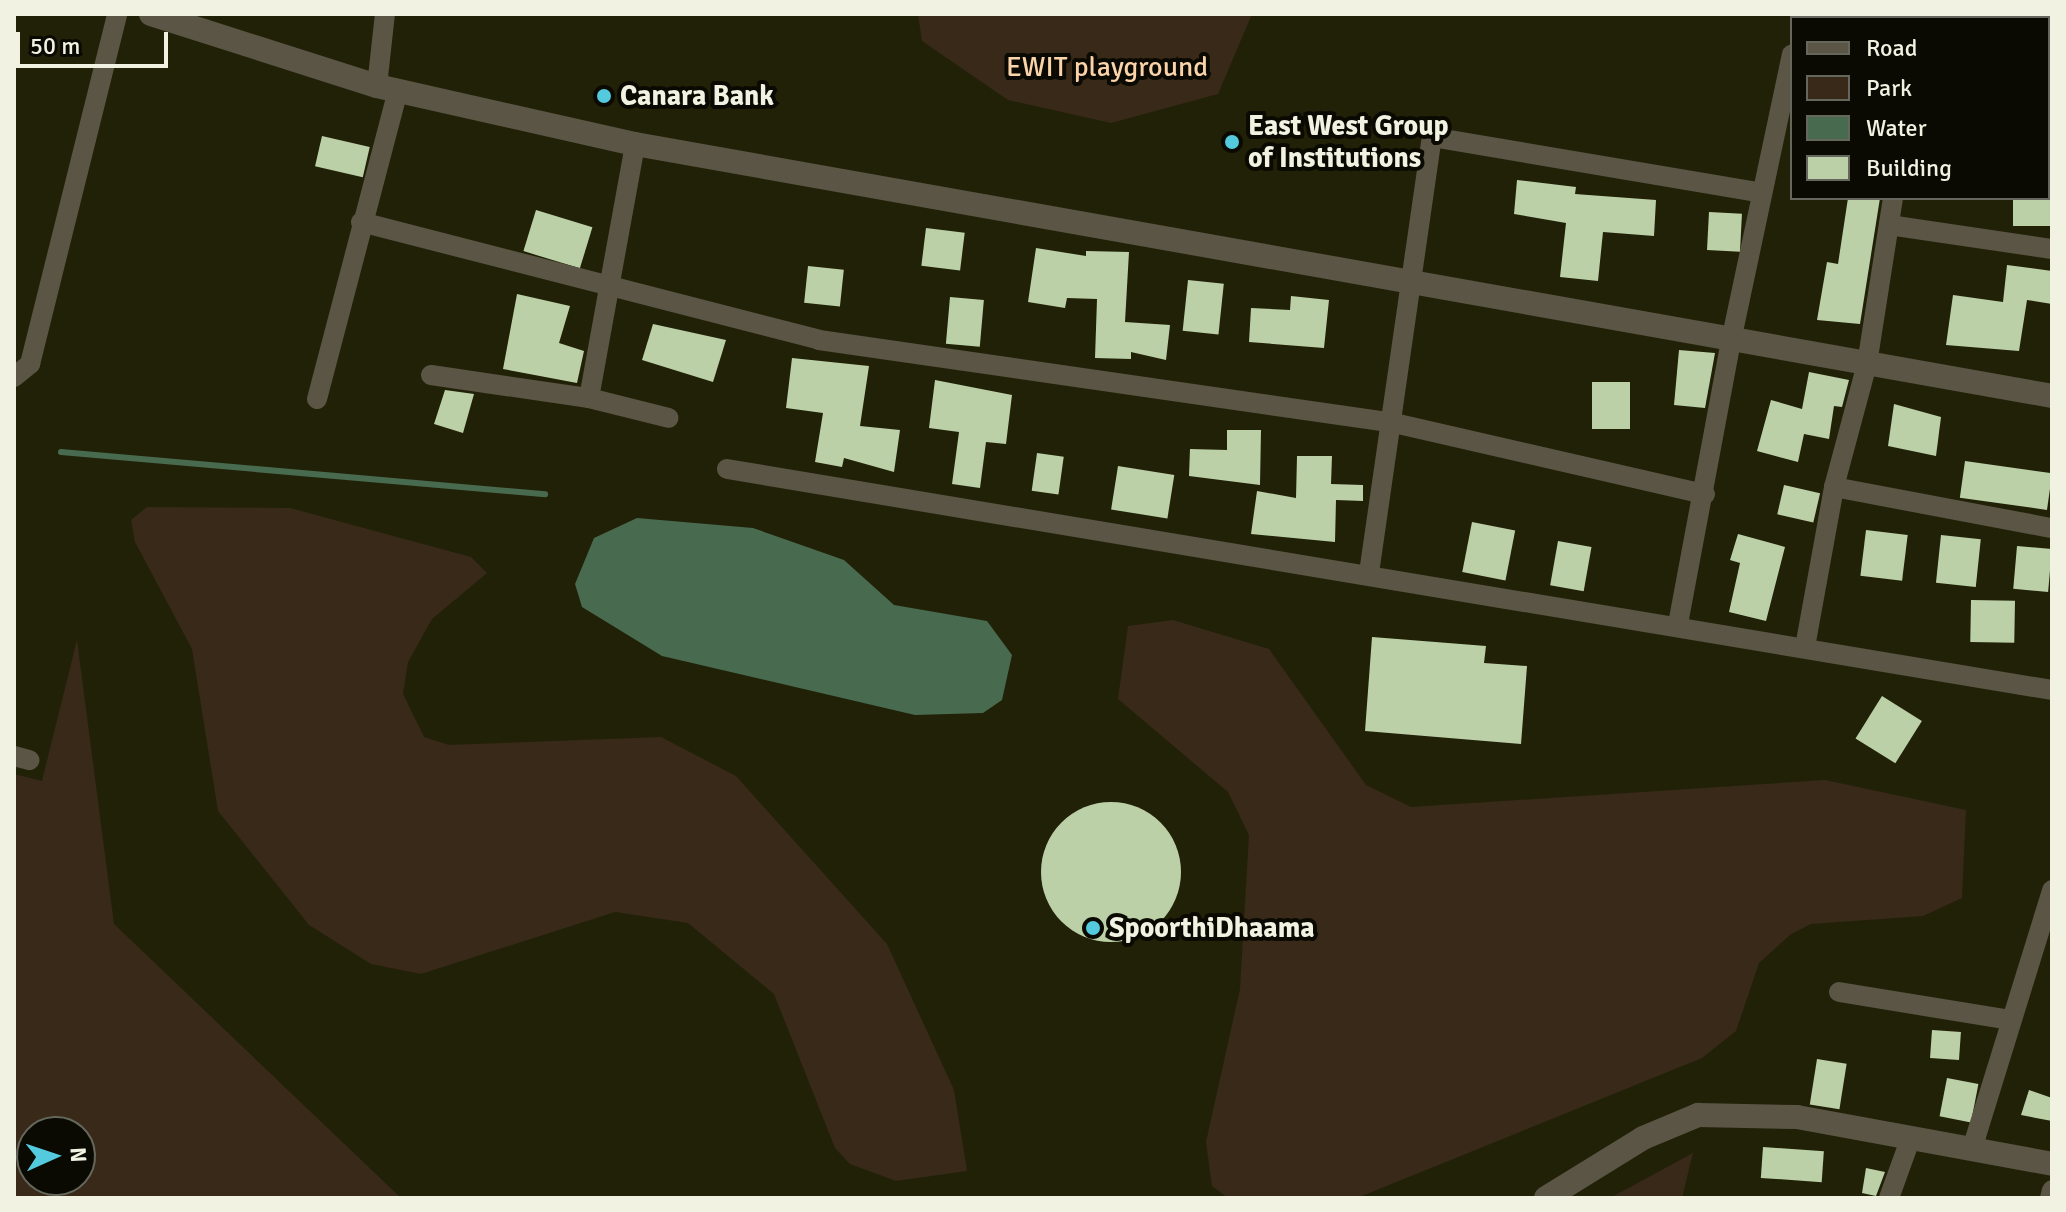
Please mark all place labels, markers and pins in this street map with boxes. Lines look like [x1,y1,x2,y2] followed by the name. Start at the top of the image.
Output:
[620,79,774,113] place label: Canara Bank
[595,87,613,105] marker: Canara Bank
[1248,109,1449,175] place label: East West Group of Institutions
[1223,133,1241,151] marker: East West Group of Institutions
[1109,911,1315,945] place label: SpoorthiDhaama
[1084,919,1102,937] marker: SpoorthiDhaama

